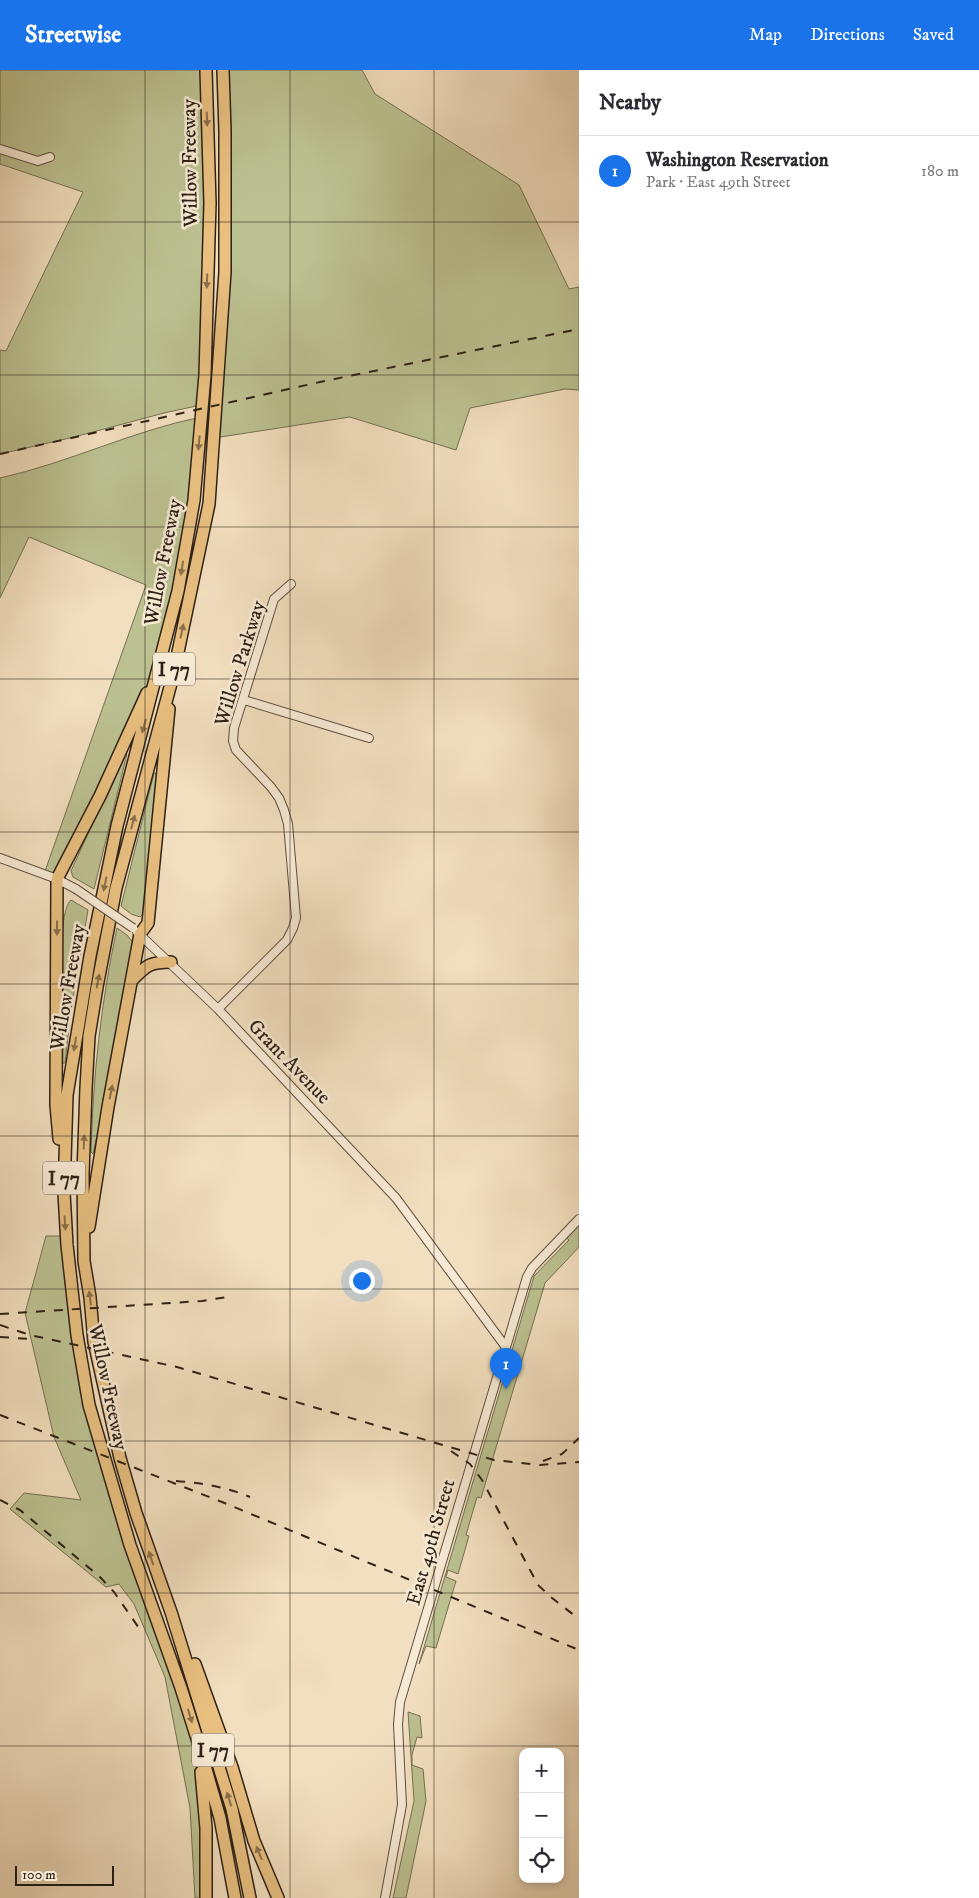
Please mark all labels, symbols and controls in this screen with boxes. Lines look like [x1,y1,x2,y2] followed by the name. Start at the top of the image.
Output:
[25,20,121,50] text: Streetwise
[749,24,782,46] text: Map
[810,24,885,46] text: Directions
[913,24,954,46] text: Saved
[599,90,661,116] text: Nearby
[177,98,204,228] street label: Willow Freeway
[203,111,211,127] one-way arrow
[646,149,829,172] text: Washington Reservation
[612,161,618,181] text: 1
[921,161,959,181] text: 180 m
[646,172,791,192] text: Park · East 49th Street
[203,273,211,289] one-way arrow
[195,436,203,452] one-way arrow
[139,497,188,629] street label: Willow Freeway
[177,561,185,577] one-way arrow
[209,597,272,730] street label: Willow Parkway
[178,623,186,639] one-way arrow
[153,652,195,686] road number: I 77
[139,719,147,734] one-way arrow
[130,815,138,830] one-way arrow
[101,876,109,892] one-way arrow
[53,920,61,936] one-way arrow
[45,922,92,1053] street label: Willow Freeway
[94,973,102,988] one-way arrow
[242,1014,336,1110] street label: Grant Avenue
[71,1036,79,1052] one-way arrow
[107,1084,115,1100] one-way arrow
[80,1134,88,1150] one-way arrow
[43,1162,85,1194] road number: I 77
[62,1215,70,1231] one-way arrow
[349,1268,375,1294] your location
[86,1290,94,1306] one-way arrow
[82,1321,133,1453] street label: Willow Freeway
[490,1348,522,1389] pin: 1
[402,1476,461,1608] street label: East 49th Street
[147,1550,155,1565] one-way arrow
[186,1709,194,1724] one-way arrow
[192,1734,234,1766] road number: I 77
[519,1748,564,1883] map controls
[519,1748,564,1793] button: +
[224,1791,232,1806] one-way arrow
[519,1793,564,1838] button: −
[519,1838,564,1883] button: locate
[255,1845,263,1860] one-way arrow
[15,1863,114,1886] scale bar
[22,1866,56,1884] text: 100 m

